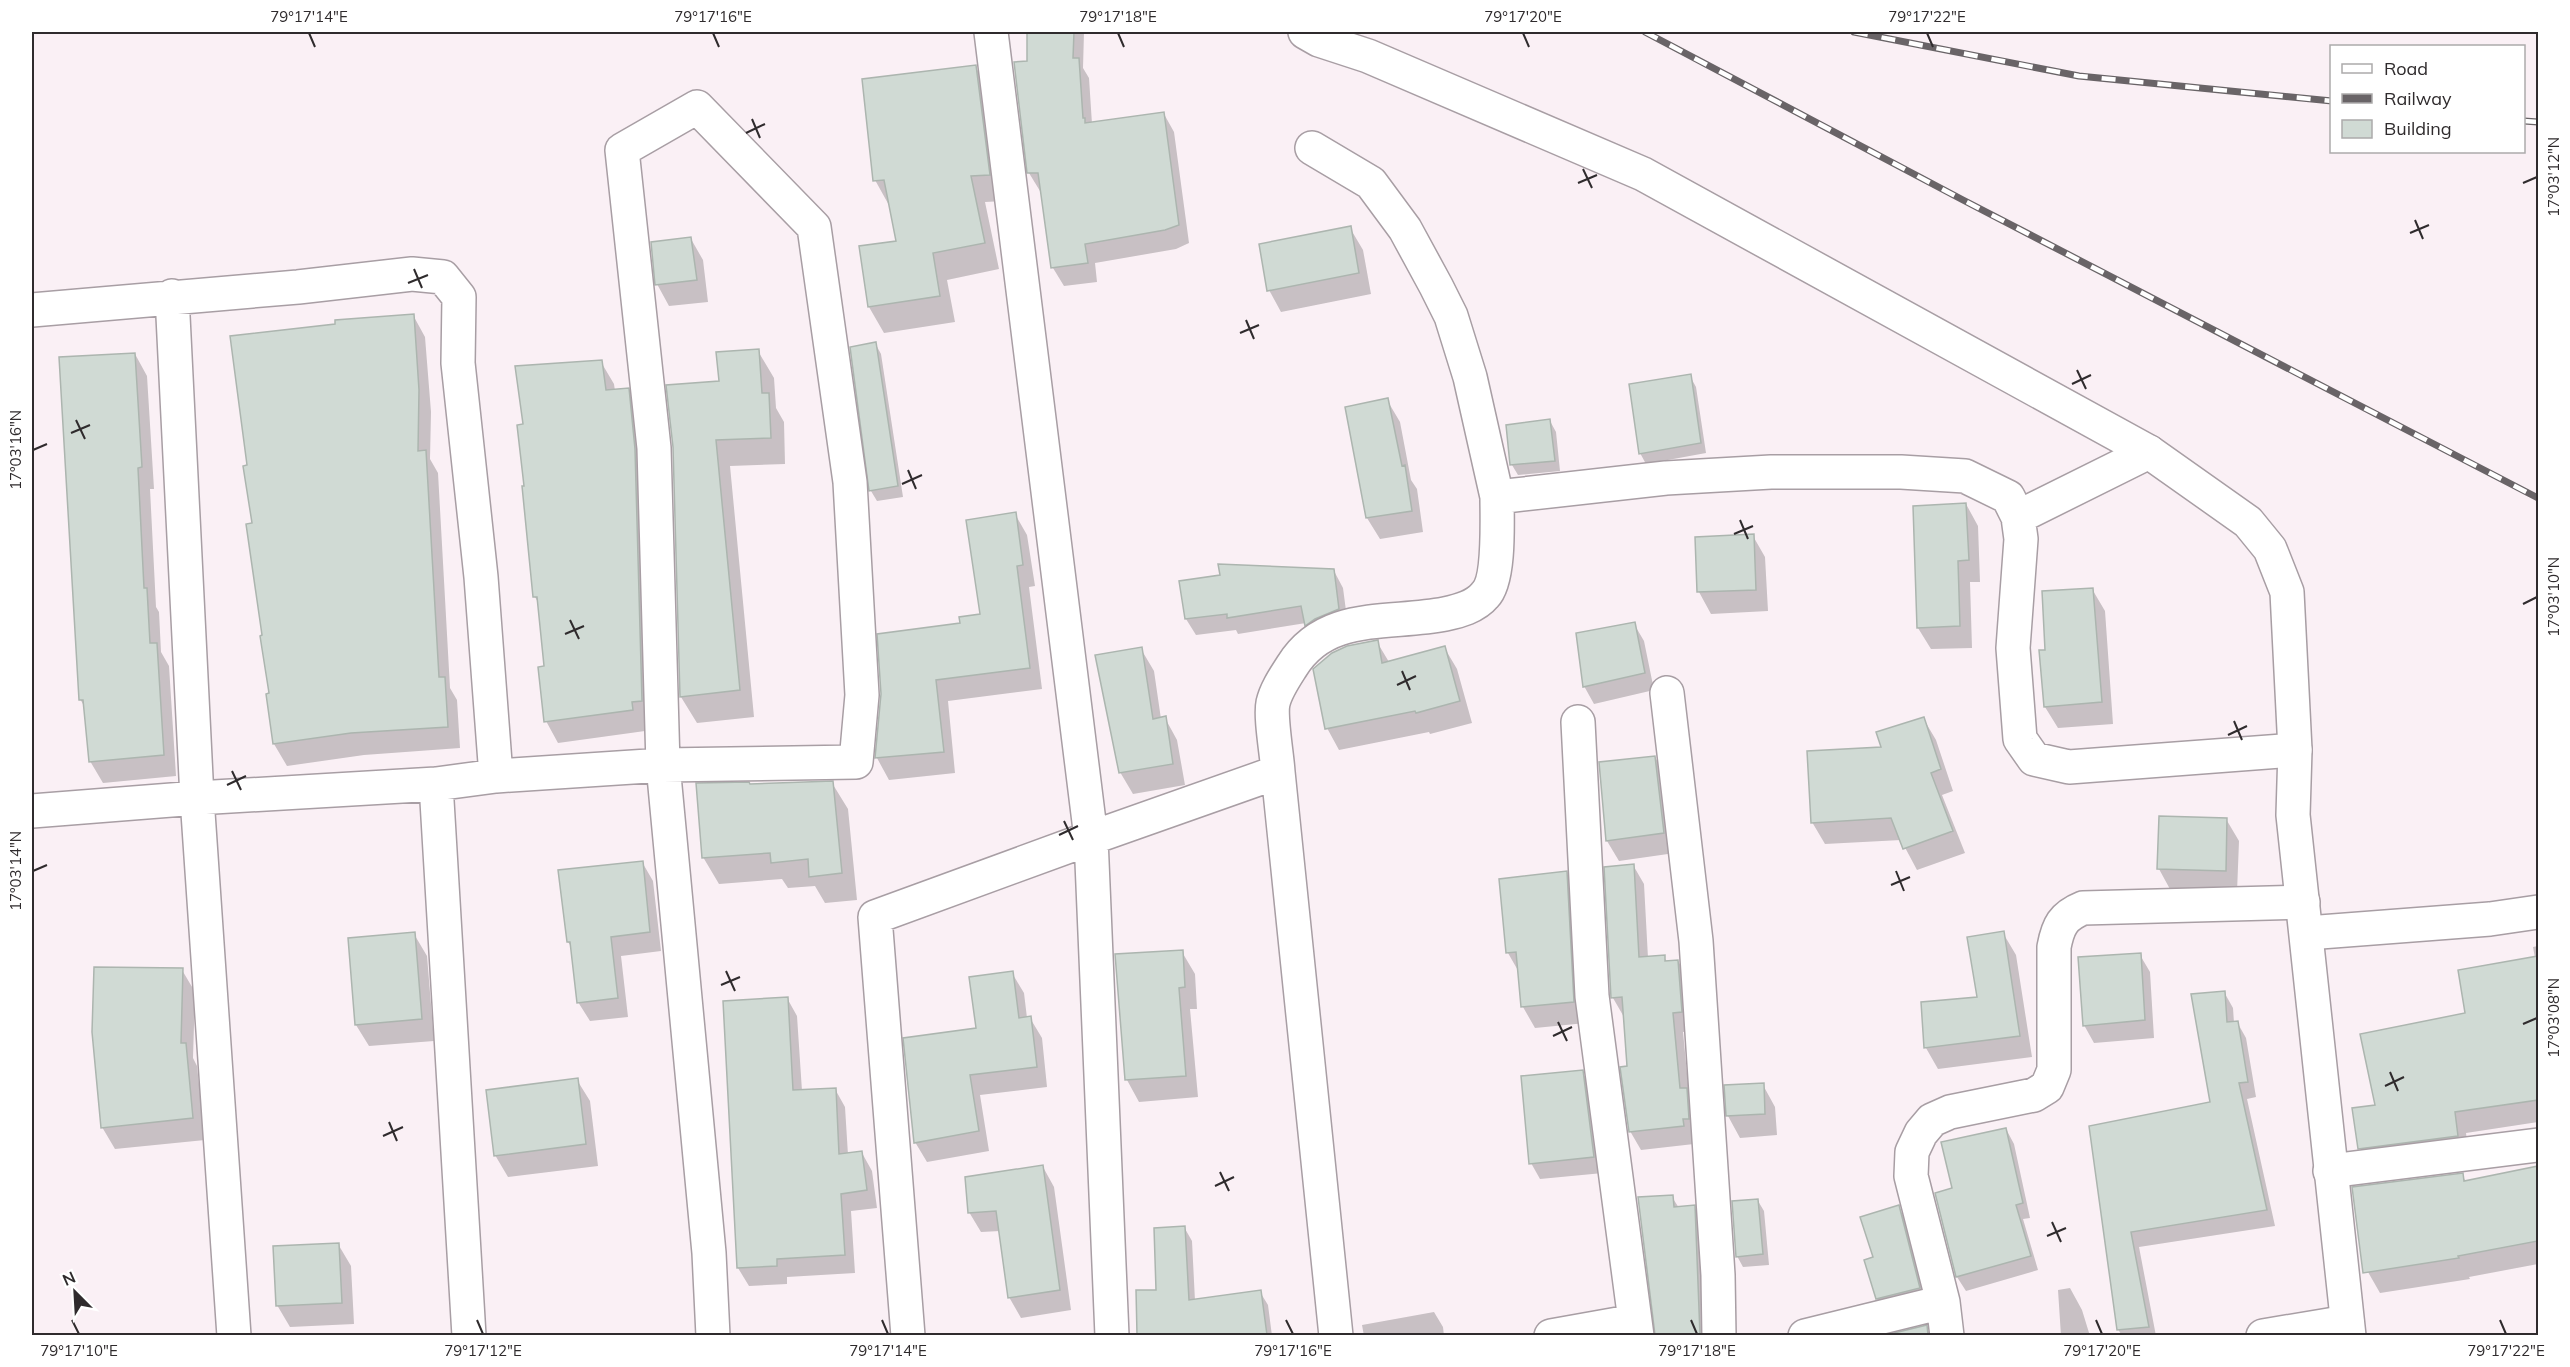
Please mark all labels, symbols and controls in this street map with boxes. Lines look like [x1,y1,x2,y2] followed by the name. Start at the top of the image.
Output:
[270,7,348,26] text: 79°17'14"E
[674,7,752,26] text: 79°17'16"E
[1079,7,1157,26] text: 79°17'18"E
[1484,7,1562,26] text: 79°17'20"E
[1888,7,1966,26] text: 79°17'22"E
[2330,45,2525,153] legend
[2384,57,2428,80] text: Road
[2384,87,2452,110] text: Railway
[2384,117,2452,140] text: Building
[2544,137,2563,217] text: 17°03'12"N
[6,410,25,490] text: 17°03'16"N
[2544,557,2563,637] text: 17°03'10"N
[6,831,25,911] text: 17°03'14"N
[2544,978,2563,1058] text: 17°03'08"N
[45,1262,105,1322] north arrow
[59,1267,78,1290] text: N
[40,1341,118,1360] text: 79°17'10"E
[444,1341,522,1360] text: 79°17'12"E
[849,1341,927,1360] text: 79°17'14"E
[1254,1341,1332,1360] text: 79°17'16"E
[1658,1341,1736,1360] text: 79°17'18"E
[2063,1341,2141,1360] text: 79°17'20"E
[2467,1341,2545,1360] text: 79°17'22"E

